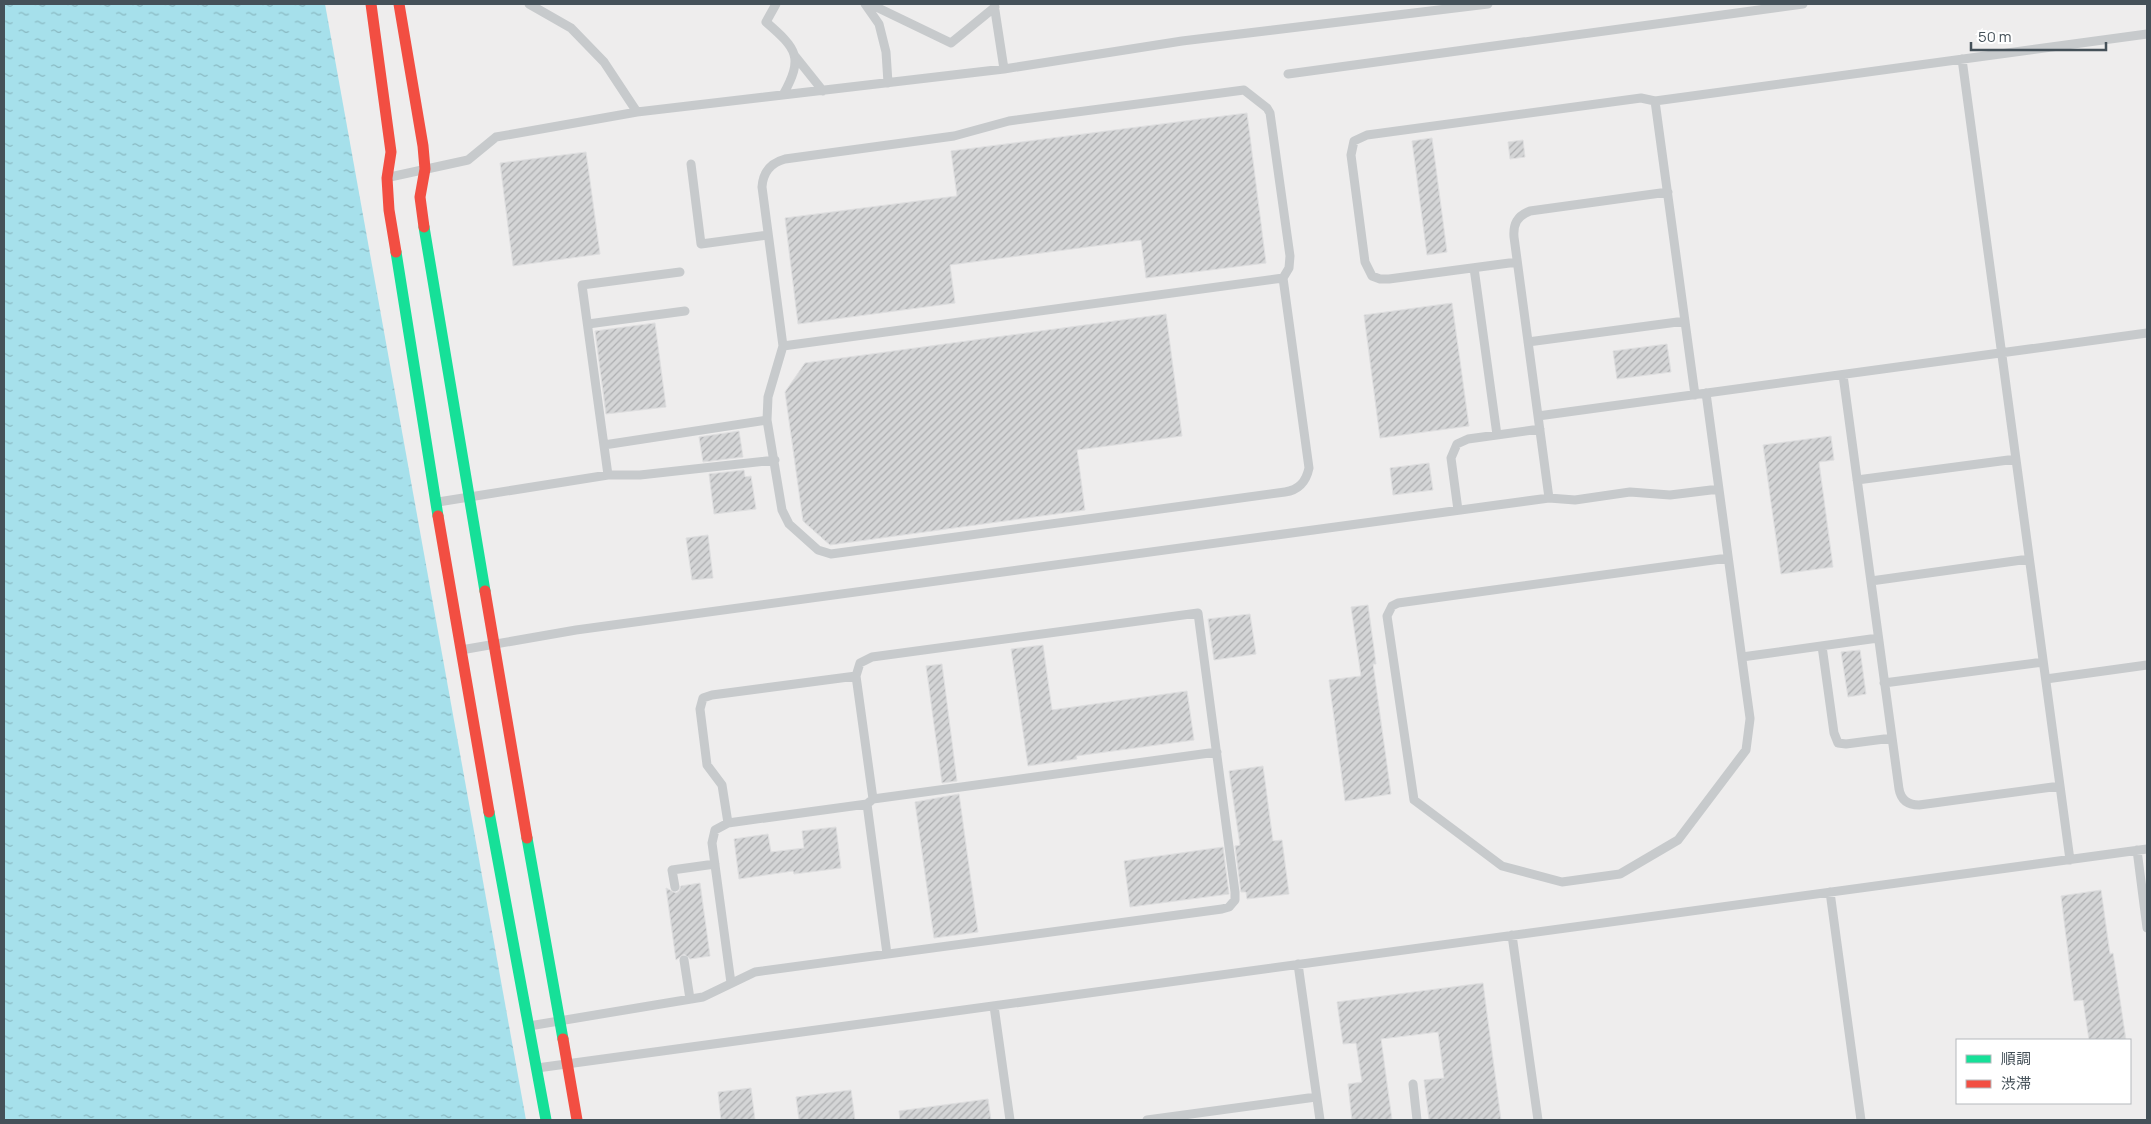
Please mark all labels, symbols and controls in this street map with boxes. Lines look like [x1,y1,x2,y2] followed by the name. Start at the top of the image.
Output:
[1971,20,2106,52] scale bar
[1978,26,2012,47] text: 50 m
[1956,1039,2131,1104] legend
[2001,1048,2031,1069] text: 順調
[2001,1073,2031,1094] text: 渋滞

